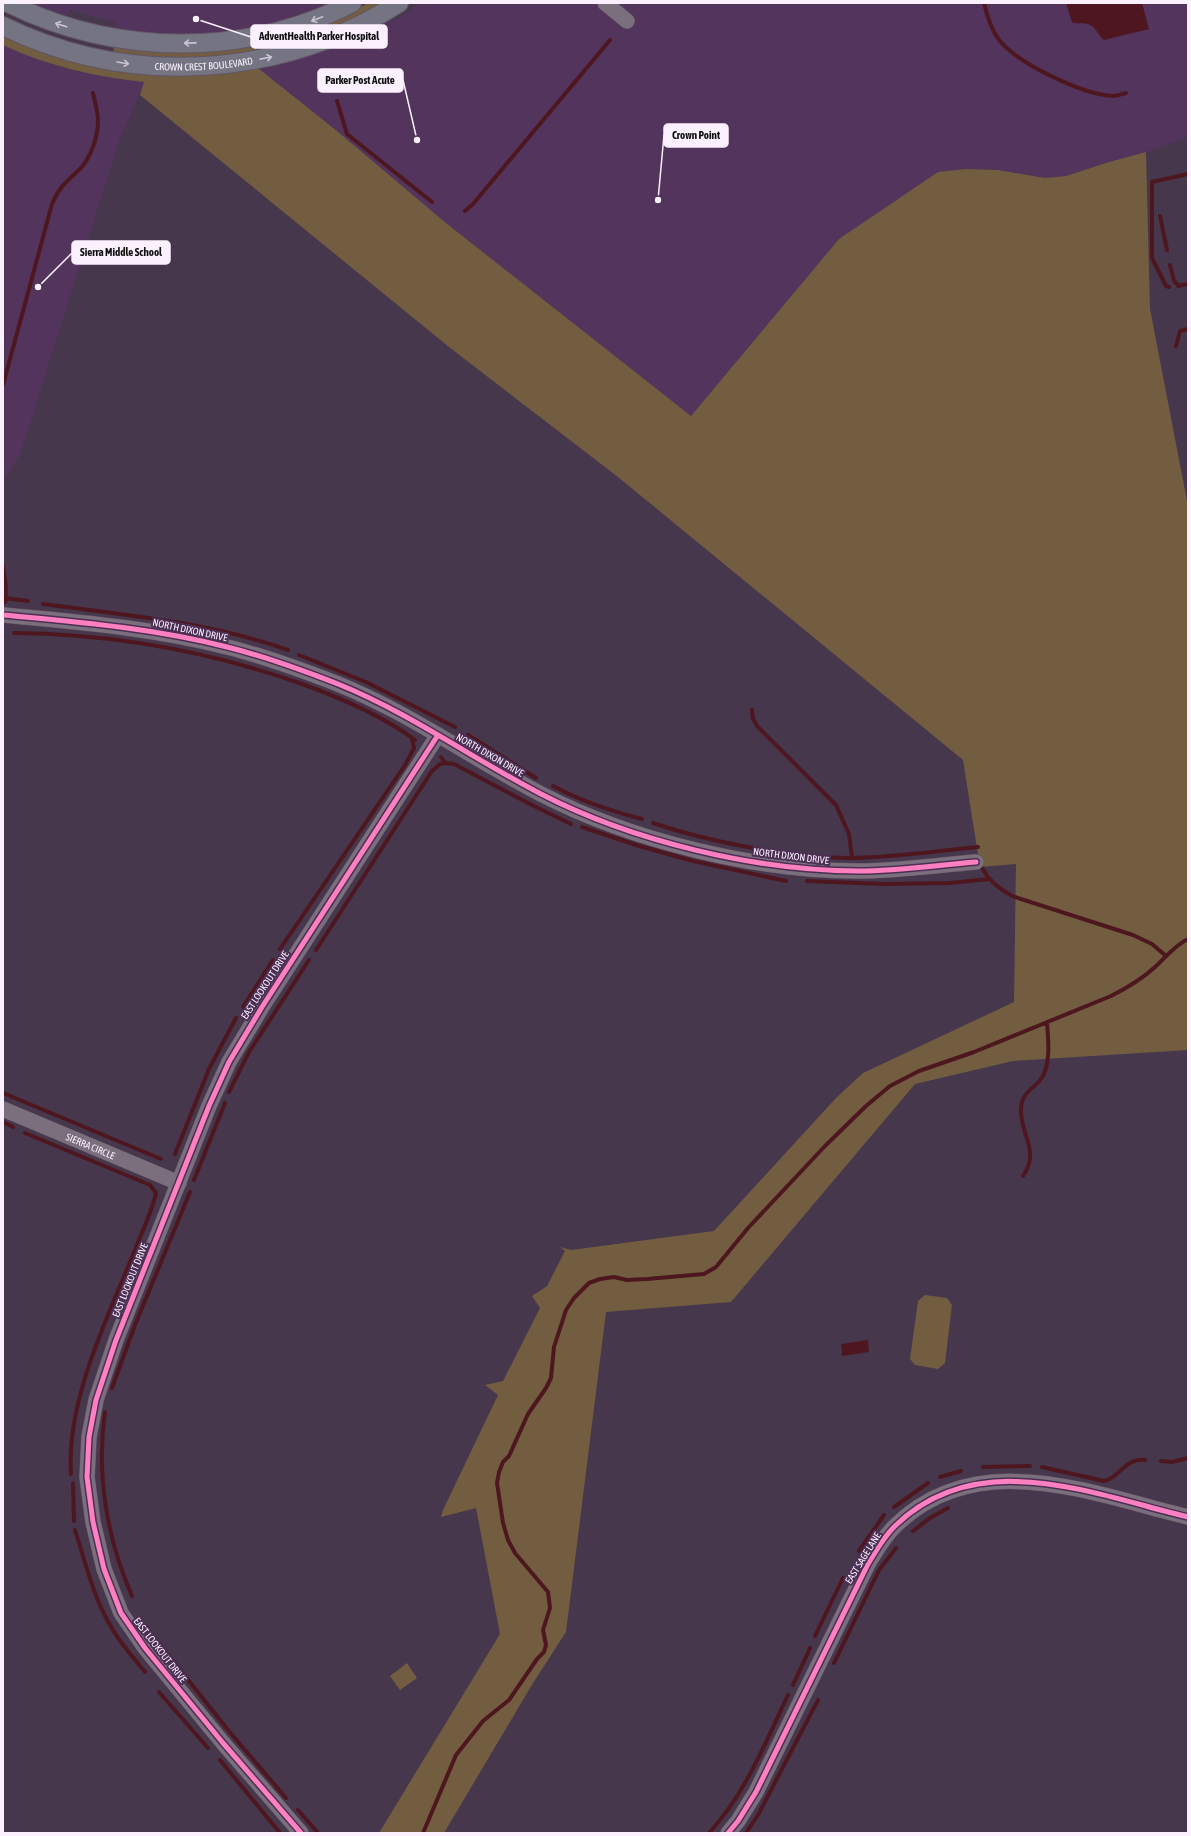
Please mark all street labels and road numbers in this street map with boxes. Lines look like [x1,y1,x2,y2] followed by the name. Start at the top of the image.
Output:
[154,55,254,72] street label: CROWN CREST BOULEVARD
[152,617,229,643] street label: NORTH DIXON DRIVE
[454,731,526,779] street label: NORTH DIXON DRIVE
[752,846,830,866] street label: NORTH DIXON DRIVE
[239,948,291,1021] street label: EAST LOOKOUT DRIVE
[65,1131,117,1161] street label: SIERRA CIRCLE
[110,1241,150,1319] street label: EAST LOOKOUT DRIVE
[843,1530,883,1586] street label: EAST SAGE LANE
[131,1616,189,1685] street label: EAST LOOKOUT DRIVE

